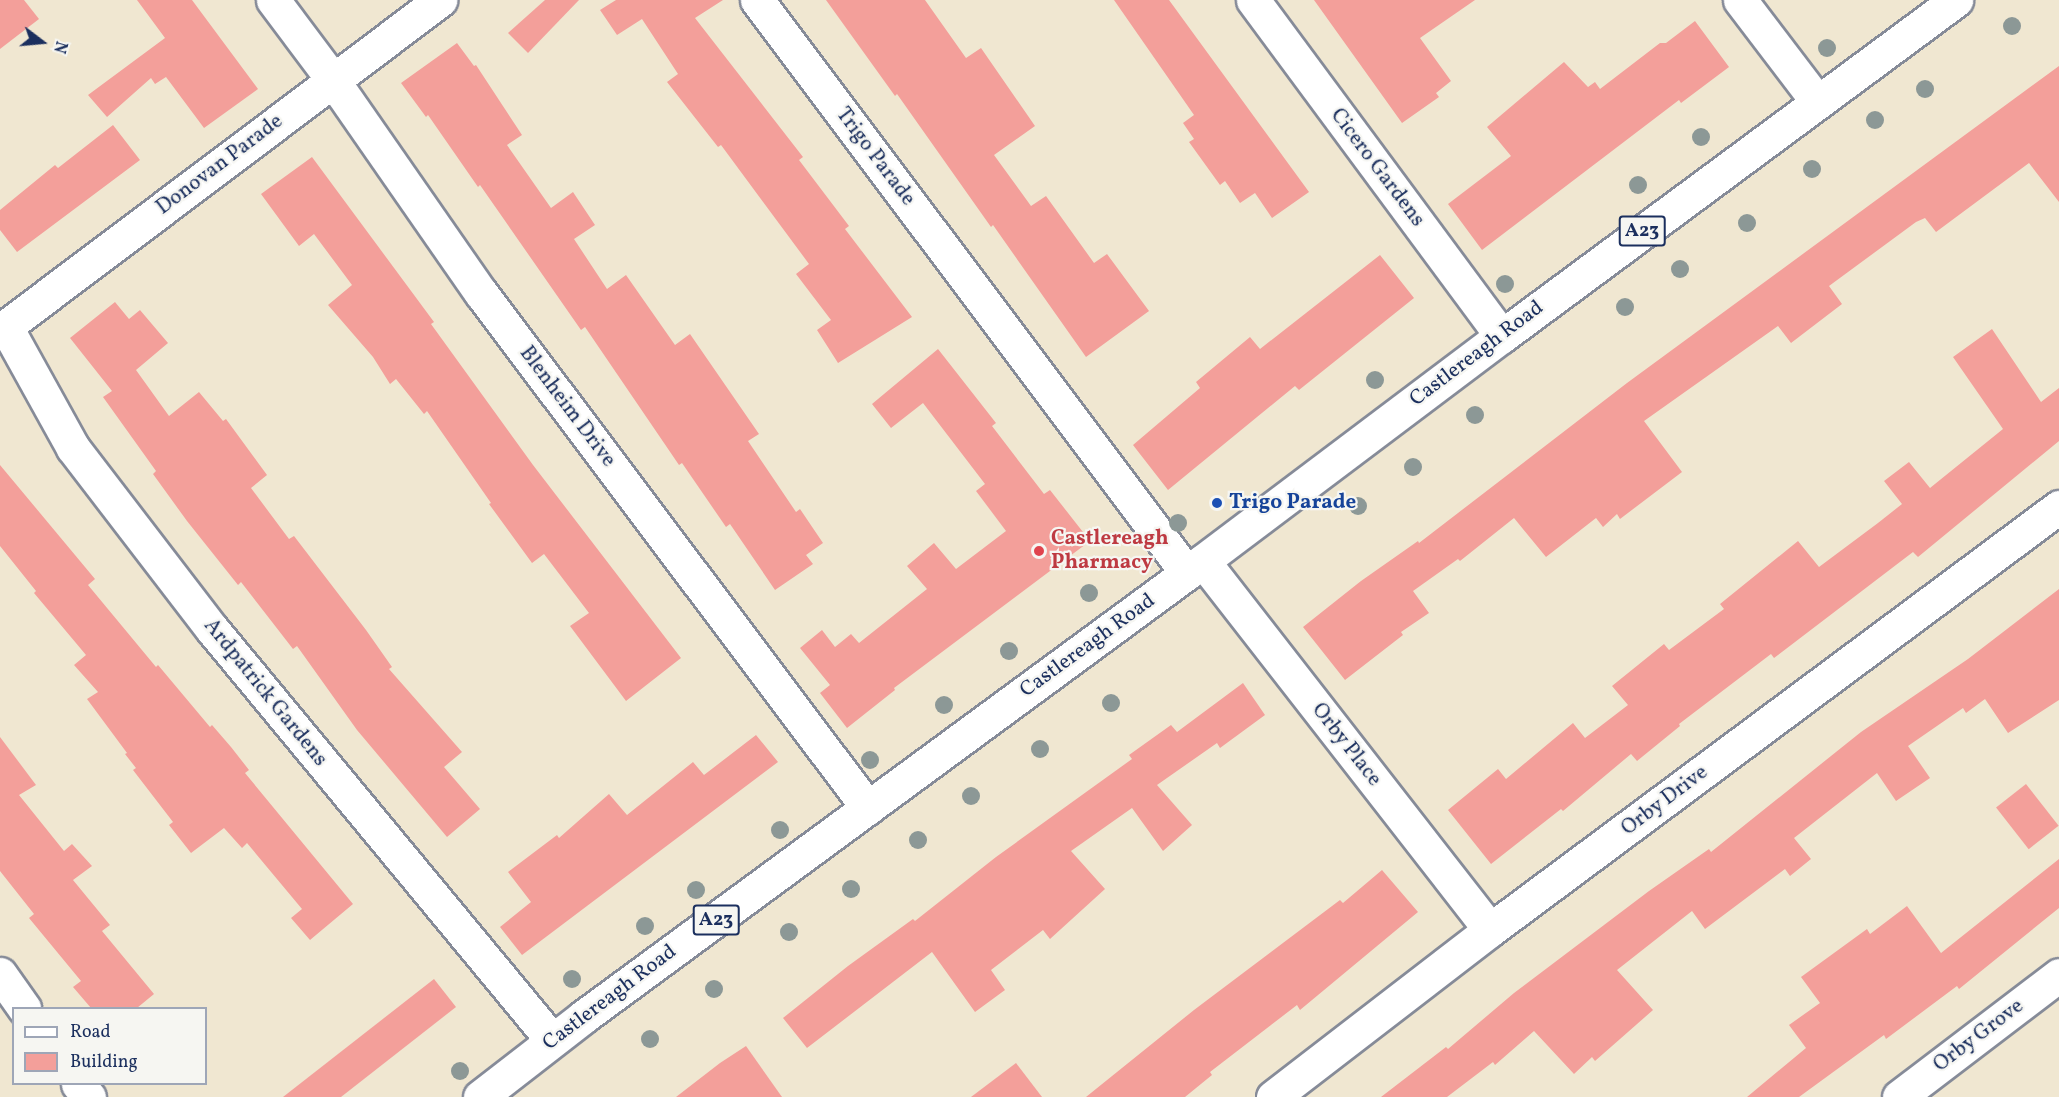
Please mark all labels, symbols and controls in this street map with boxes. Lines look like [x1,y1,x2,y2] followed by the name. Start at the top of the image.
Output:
[12,12,72,72] north arrow
[47,38,71,56] text: N
[830,103,920,211] street label: Trigo Parade
[1324,104,1430,232] street label: Cicero Gardens
[152,109,288,221] street label: Donovan Parade
[1618,214,1666,248] road number: A23
[1405,296,1549,412] street label: Castlereagh Road
[513,342,621,472] street label: Blenheim Drive
[1229,490,1356,516] place label: Trigo Parade
[1210,496,1224,510] marker: Trigo Parade
[1051,526,1169,576] place label: Castlereagh Pharmacy
[1032,544,1046,558] marker: Castlereagh Pharmacy
[1016,589,1160,703] street label: Castlereagh Road
[198,614,332,772] street label: Ardpatrick Gardens
[1306,698,1386,792] street label: Orby Place
[1617,760,1713,842] street label: Orby Drive
[692,903,740,937] road number: A23
[538,940,682,1056] street label: Castlereagh Road
[1929,994,2029,1078] street label: Orby Grove
[12,1007,207,1085] legend
[70,1020,111,1045] text: Road
[70,1050,138,1075] text: Building

